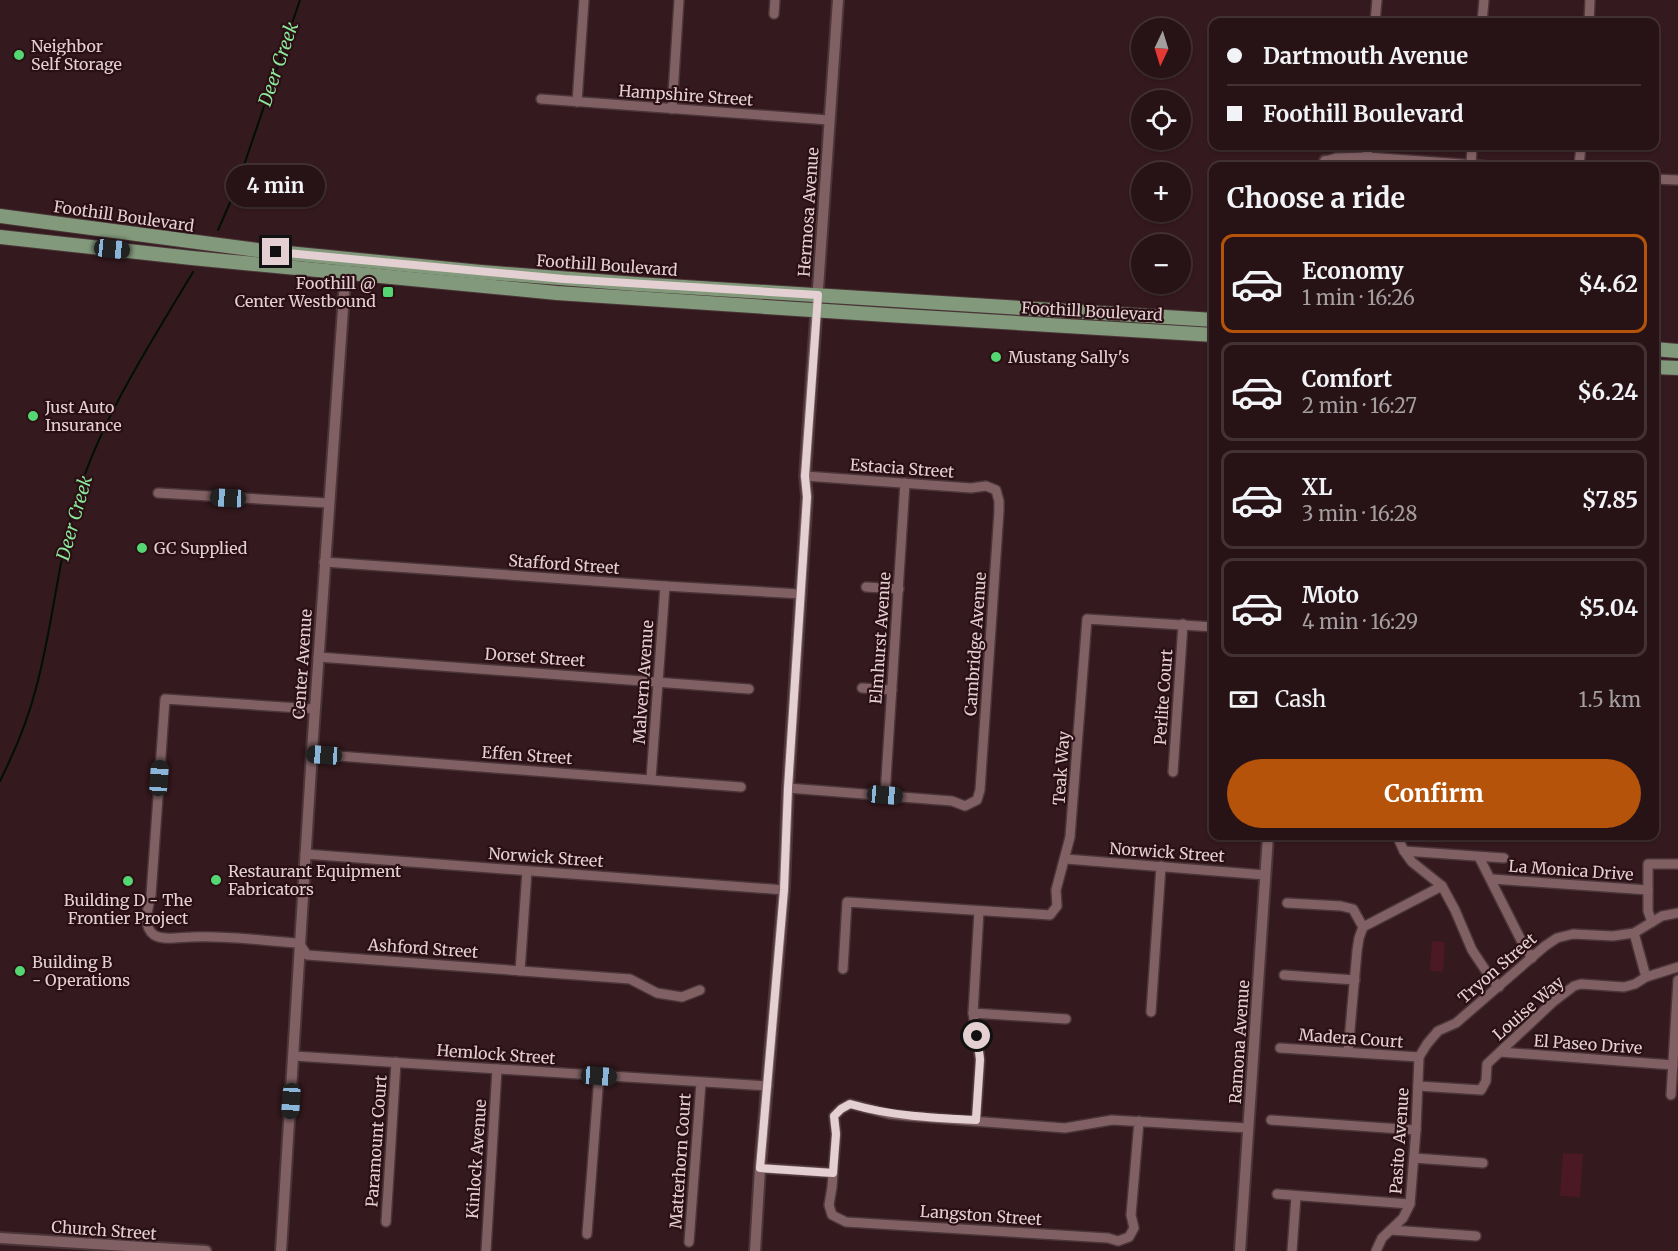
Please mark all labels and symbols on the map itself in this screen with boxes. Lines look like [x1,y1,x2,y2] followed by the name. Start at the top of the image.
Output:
[1131,18,1191,78] north arrow
[253,19,303,110] water label: Deer Creek
[31,36,122,74] place label: Neighbor Self Storage
[12,48,26,62] marker: Neighbor Self Storage
[618,80,755,110] street label: Hampshire Street
[793,146,823,278] street label: Hermosa Avenue
[226,165,326,207] callout: 4 min
[52,196,196,236] street label: Foothill Boulevard
[93,238,131,260] car
[262,238,289,265] route end
[536,250,679,280] street label: Foothill Boulevard
[235,273,376,311] place label: Foothill @ Center Westbound
[381,285,395,299] marker: Foothill @ Center Westbound
[1021,297,1164,325] street label: Foothill Boulevard
[1008,347,1129,367] place label: Mustang Sally's
[989,350,1003,364] marker: Mustang Sally's
[44,397,122,435] place label: Just Auto Insurance
[26,409,40,423] marker: Just Auto Insurance
[849,454,956,482] street label: Estacia Street
[51,473,97,564] water label: Deer Creek
[210,488,246,508] car
[154,538,248,558] place label: GC Supplied
[135,541,149,555] marker: GC Supplied
[508,550,621,578] street label: Stafford Street
[865,571,895,705] street label: Elmhurst Avenue
[960,571,990,717] street label: Cambridge Avenue
[288,608,316,720] street label: Center Avenue
[629,619,657,745] street label: Malvern Avenue
[484,644,587,671] street label: Dorset Street
[1150,648,1176,746] street label: Perlite Court
[1048,730,1074,806] street label: Teak Way
[481,742,574,768] street label: Effen Street
[305,745,343,765] car
[149,759,169,797] car
[866,784,904,806] car
[1109,838,1226,866] street label: Norwick Street
[488,843,605,871] street label: Norwick Street
[1508,856,1634,884] street label: La Monica Drive
[228,861,402,899] place label: Restaurant Equipment Fabricators
[209,873,223,887] marker: Restaurant Equipment Fabricators
[121,874,135,888] marker: Building D - The Frontier Project
[64,890,192,928] place label: Building D - The Frontier Project
[1454,928,1541,1007] street label: Tryon Street
[366,934,480,962] street label: Ashford Street
[32,952,130,990] place label: Building B - Operations
[13,964,27,978] marker: Building B - Operations
[1488,971,1568,1044] street label: Louise Way
[1225,979,1253,1105] street label: Ramona Avenue
[963,1022,990,1049] route start
[1298,1024,1405,1052] street label: Madera Court
[1533,1030,1643,1058] street label: El Paseo Drive
[436,1040,557,1068] street label: Hemlock Street
[580,1066,618,1086] car
[361,1073,391,1208] street label: Paramount Court
[281,1082,301,1120] car
[1385,1087,1413,1195] street label: Pasito Avenue
[665,1092,695,1230] street label: Matterhorn Court
[462,1098,490,1220] street label: Kinlock Avenue
[919,1201,1043,1229] street label: Langston Street
[51,1216,158,1244] street label: Church Street

